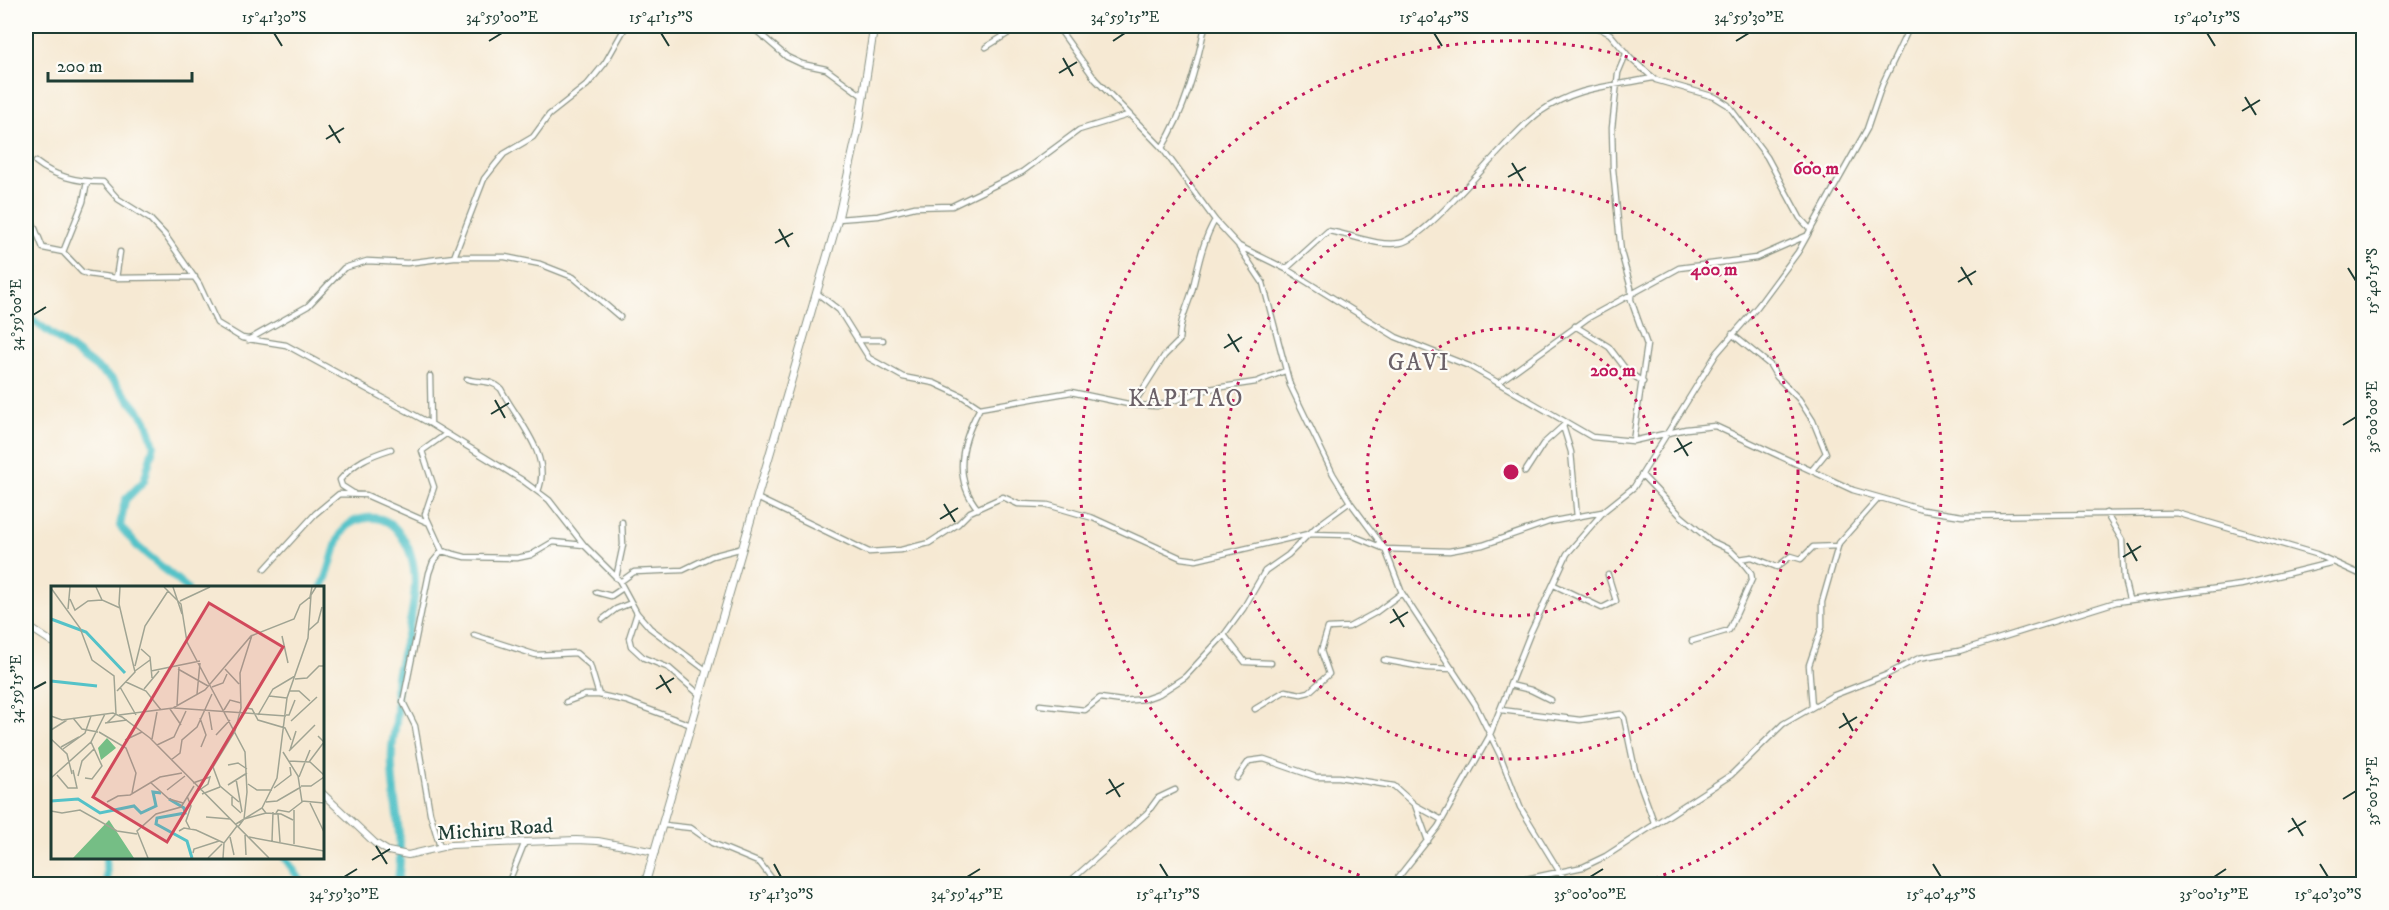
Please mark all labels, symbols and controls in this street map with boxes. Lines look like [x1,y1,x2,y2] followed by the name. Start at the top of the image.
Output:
[242,8,306,27] text: 15°41'30"S
[466,8,538,27] text: 34°59'00"E
[629,8,693,27] text: 15°41'15"S
[1091,8,1160,27] text: 34°59'15"E
[1399,8,1469,27] text: 15°40'45"S
[1714,8,1784,27] text: 34°59'30"E
[2174,8,2240,27] text: 15°40'15"S
[48,45,192,83] scale bar
[57,56,103,78] text: 200 m
[1793,158,1840,180] text: 600 m
[2363,248,2382,314] text: 15°40'15"S
[1689,259,1738,281] text: 400 m
[7,279,26,351] text: 34°59'00"E
[1388,348,1450,378] district label: GAVI
[1590,360,1636,382] text: 200 m
[2363,381,2382,453] text: 35°00'00"E
[1128,384,1244,414] district label: KAPITAO
[1501,462,1521,482] centre of rings
[51,586,324,859] inset map
[7,654,26,723] text: 34°59'15"E
[2363,756,2382,825] text: 35°00'15"E
[436,813,554,847] street label: Michiru Road
[309,885,379,904] text: 34°59'30"E
[749,885,813,904] text: 15°41'30"S
[931,885,1003,904] text: 34°59'45"E
[1136,885,1200,904] text: 15°41'15"S
[1554,885,1626,904] text: 35°00'00"E
[1906,885,1976,904] text: 15°40'45"S
[2180,885,2249,904] text: 35°00'15"E
[2294,885,2362,904] text: 15°40'30"S

